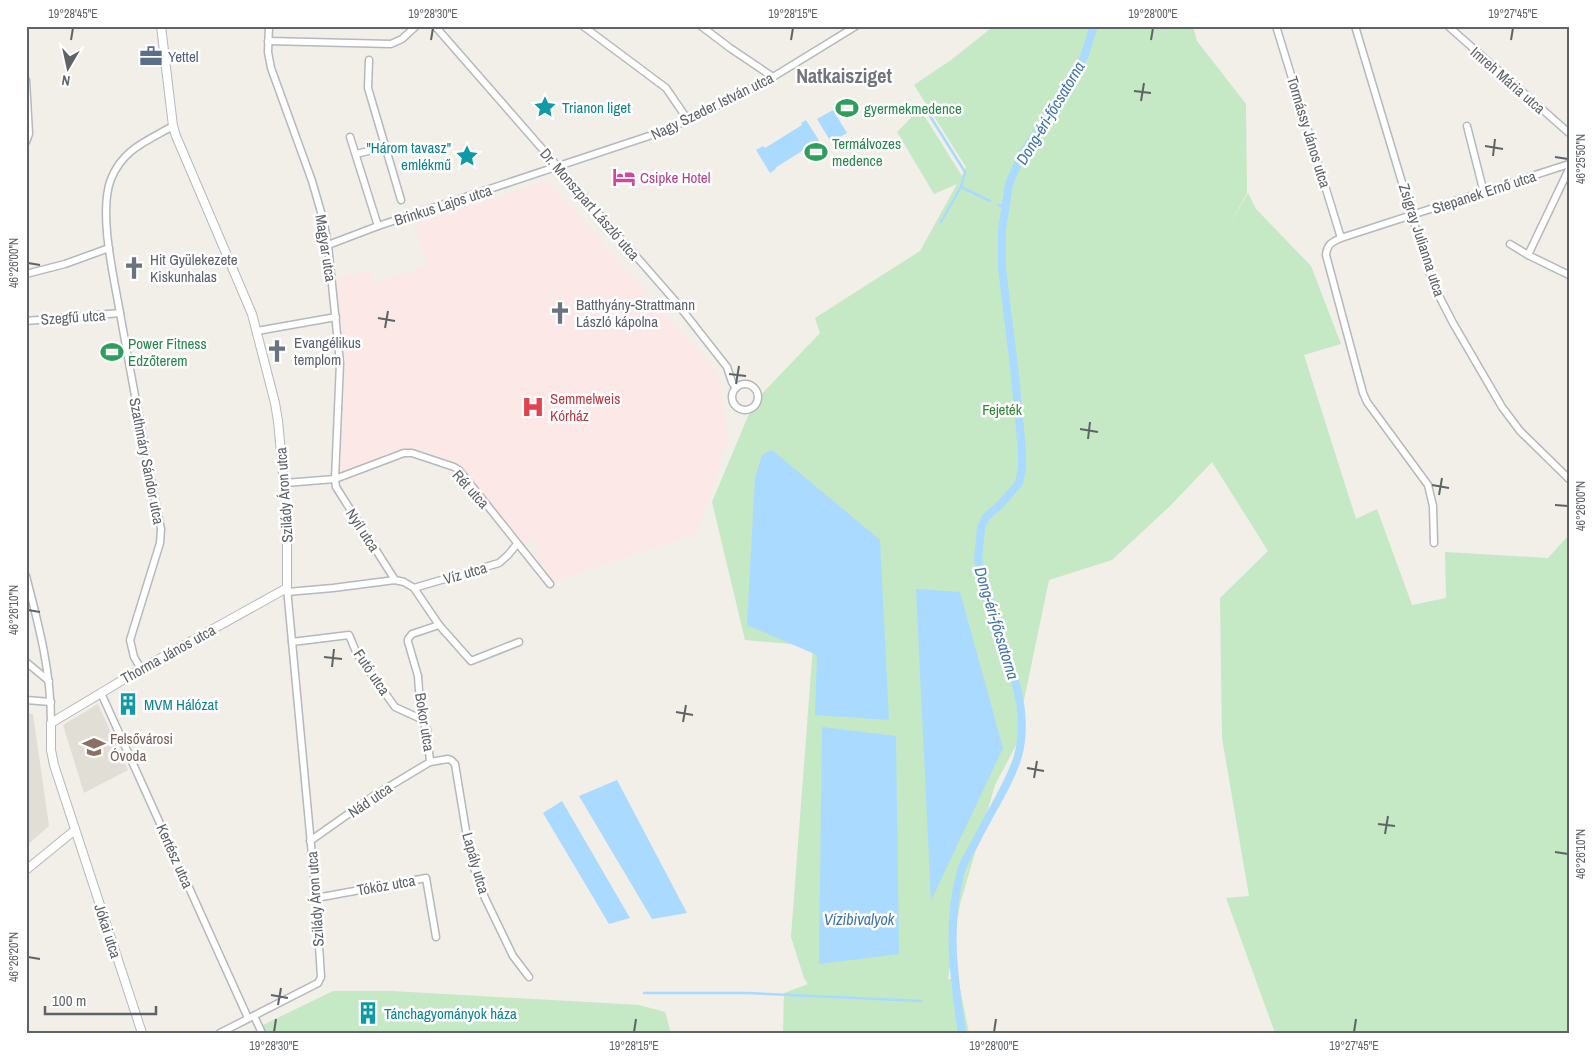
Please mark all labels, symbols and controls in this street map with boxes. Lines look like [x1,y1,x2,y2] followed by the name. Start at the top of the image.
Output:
[48,6,98,22] text: 19°28'45"E
[408,6,458,22] text: 19°28'30"E
[768,6,818,22] text: 19°28'15"E
[1128,6,1178,22] text: 19°28'00"E
[1488,6,1538,22] text: 19°27'45"E
[42,42,92,92] north arrow
[1466,42,1550,119] street label: Imreh Mária utca
[138,43,164,69] office icon: Yettel
[168,46,198,67] place label: Yettel
[1011,57,1089,169] water label: Dong-éri-főcsatorna
[796,62,892,89] district label: Natkaisziget
[647,67,777,145] street label: Nagy Szeder István utca
[60,71,71,90] text: N
[1282,74,1336,190] street label: Tormássy János utca
[532,94,558,120] place icon: Trianon liget
[834,95,860,121] sports icon: gyermekmedence
[562,97,631,118] place label: Trianon liget
[864,98,962,119] place label: gyermekmedence
[832,133,901,171] place label: Termálvozes medence
[1573,134,1589,184] text: 46°25'50"N
[366,137,451,175] place label: "Három tavasz" emlékmű
[803,139,829,165] sports icon: Termálvozes medence
[454,143,480,169] place icon: "Három tavasz" emlékmű
[535,143,645,265] street label: Dr. Monszpart László utca
[611,164,637,190] hotel icon: Csipke Hotel
[1429,165,1539,219] street label: Stepanek Ernő utca
[640,167,710,188] place label: Csipke Hotel
[392,179,495,231] street label: Brinkus Lajos utca
[1394,181,1450,299] street label: Zsigray Julianna utca
[310,213,342,283] street label: Magyar utca
[6,238,22,288] text: 46°26'00"N
[150,249,238,287] place label: Hit Gyülekezete Kiskunhalas
[121,255,147,281] church icon: Hit Gyülekezete Kiskunhalas
[576,294,695,332] place label: Batthyány-Strattmann László kápolna
[547,300,573,326] church icon: Batthyány-Strattmann László kápolna
[40,304,106,330] street label: Szegfű utca
[294,332,361,370] place label: Evangélikus templom
[128,333,207,371] place label: Power Fitness Edzőterem
[264,338,290,364] church icon: Evangélikus templom
[99,339,125,365] sports icon: Power Fitness Edzőterem
[550,388,620,426] place label: Semmelweis Kórház
[520,394,546,420] hospital icon: Semmelweis Kórház
[124,396,170,526] street label: Szathmáry Sándor utca
[982,399,1023,420] park label: Fejeték
[270,446,298,543] street label: Szilády Áron utca
[448,465,494,513] street label: Rét utca
[1573,481,1589,531] text: 46°26'00"N
[341,504,385,556] street label: Nyíl utca
[441,557,489,589] street label: Víz utca
[969,564,1025,682] water label: Dong-éri-főcsatorna
[6,585,22,635] text: 46°26'10"N
[117,619,219,689] street label: Thorma János utca
[349,645,395,699] street label: Futó utca
[115,691,141,717] building icon: MVM Hálózat
[410,691,440,753] street label: Bokor utca
[144,694,218,715] place label: MVM Hálózat
[110,728,173,766] place label: Felsővárosi Óvoda
[81,734,107,760] school or university icon: Felsővárosi Óvoda
[344,777,396,822] street label: Nád utca
[152,820,199,892] street label: Kertész utca
[1573,829,1589,879] text: 46°26'10"N
[457,830,495,896] street label: Lapály utca
[301,850,329,947] street label: Szilády Áron utca
[355,870,417,900] street label: Tóköz utca
[89,901,127,961] street label: Jókai utca
[824,908,895,930] water label: Vízibivalyok
[6,932,22,982] text: 46°26'20"N
[45,984,156,1016] scale bar
[52,990,86,1011] text: 100 m
[355,1000,381,1026] building icon: Tánchagyományok háza
[384,1003,517,1024] place label: Tánchagyományok háza
[249,1038,299,1054] text: 19°28'30"E
[609,1038,659,1054] text: 19°28'15"E
[969,1038,1019,1054] text: 19°28'00"E
[1329,1038,1379,1054] text: 19°27'45"E

